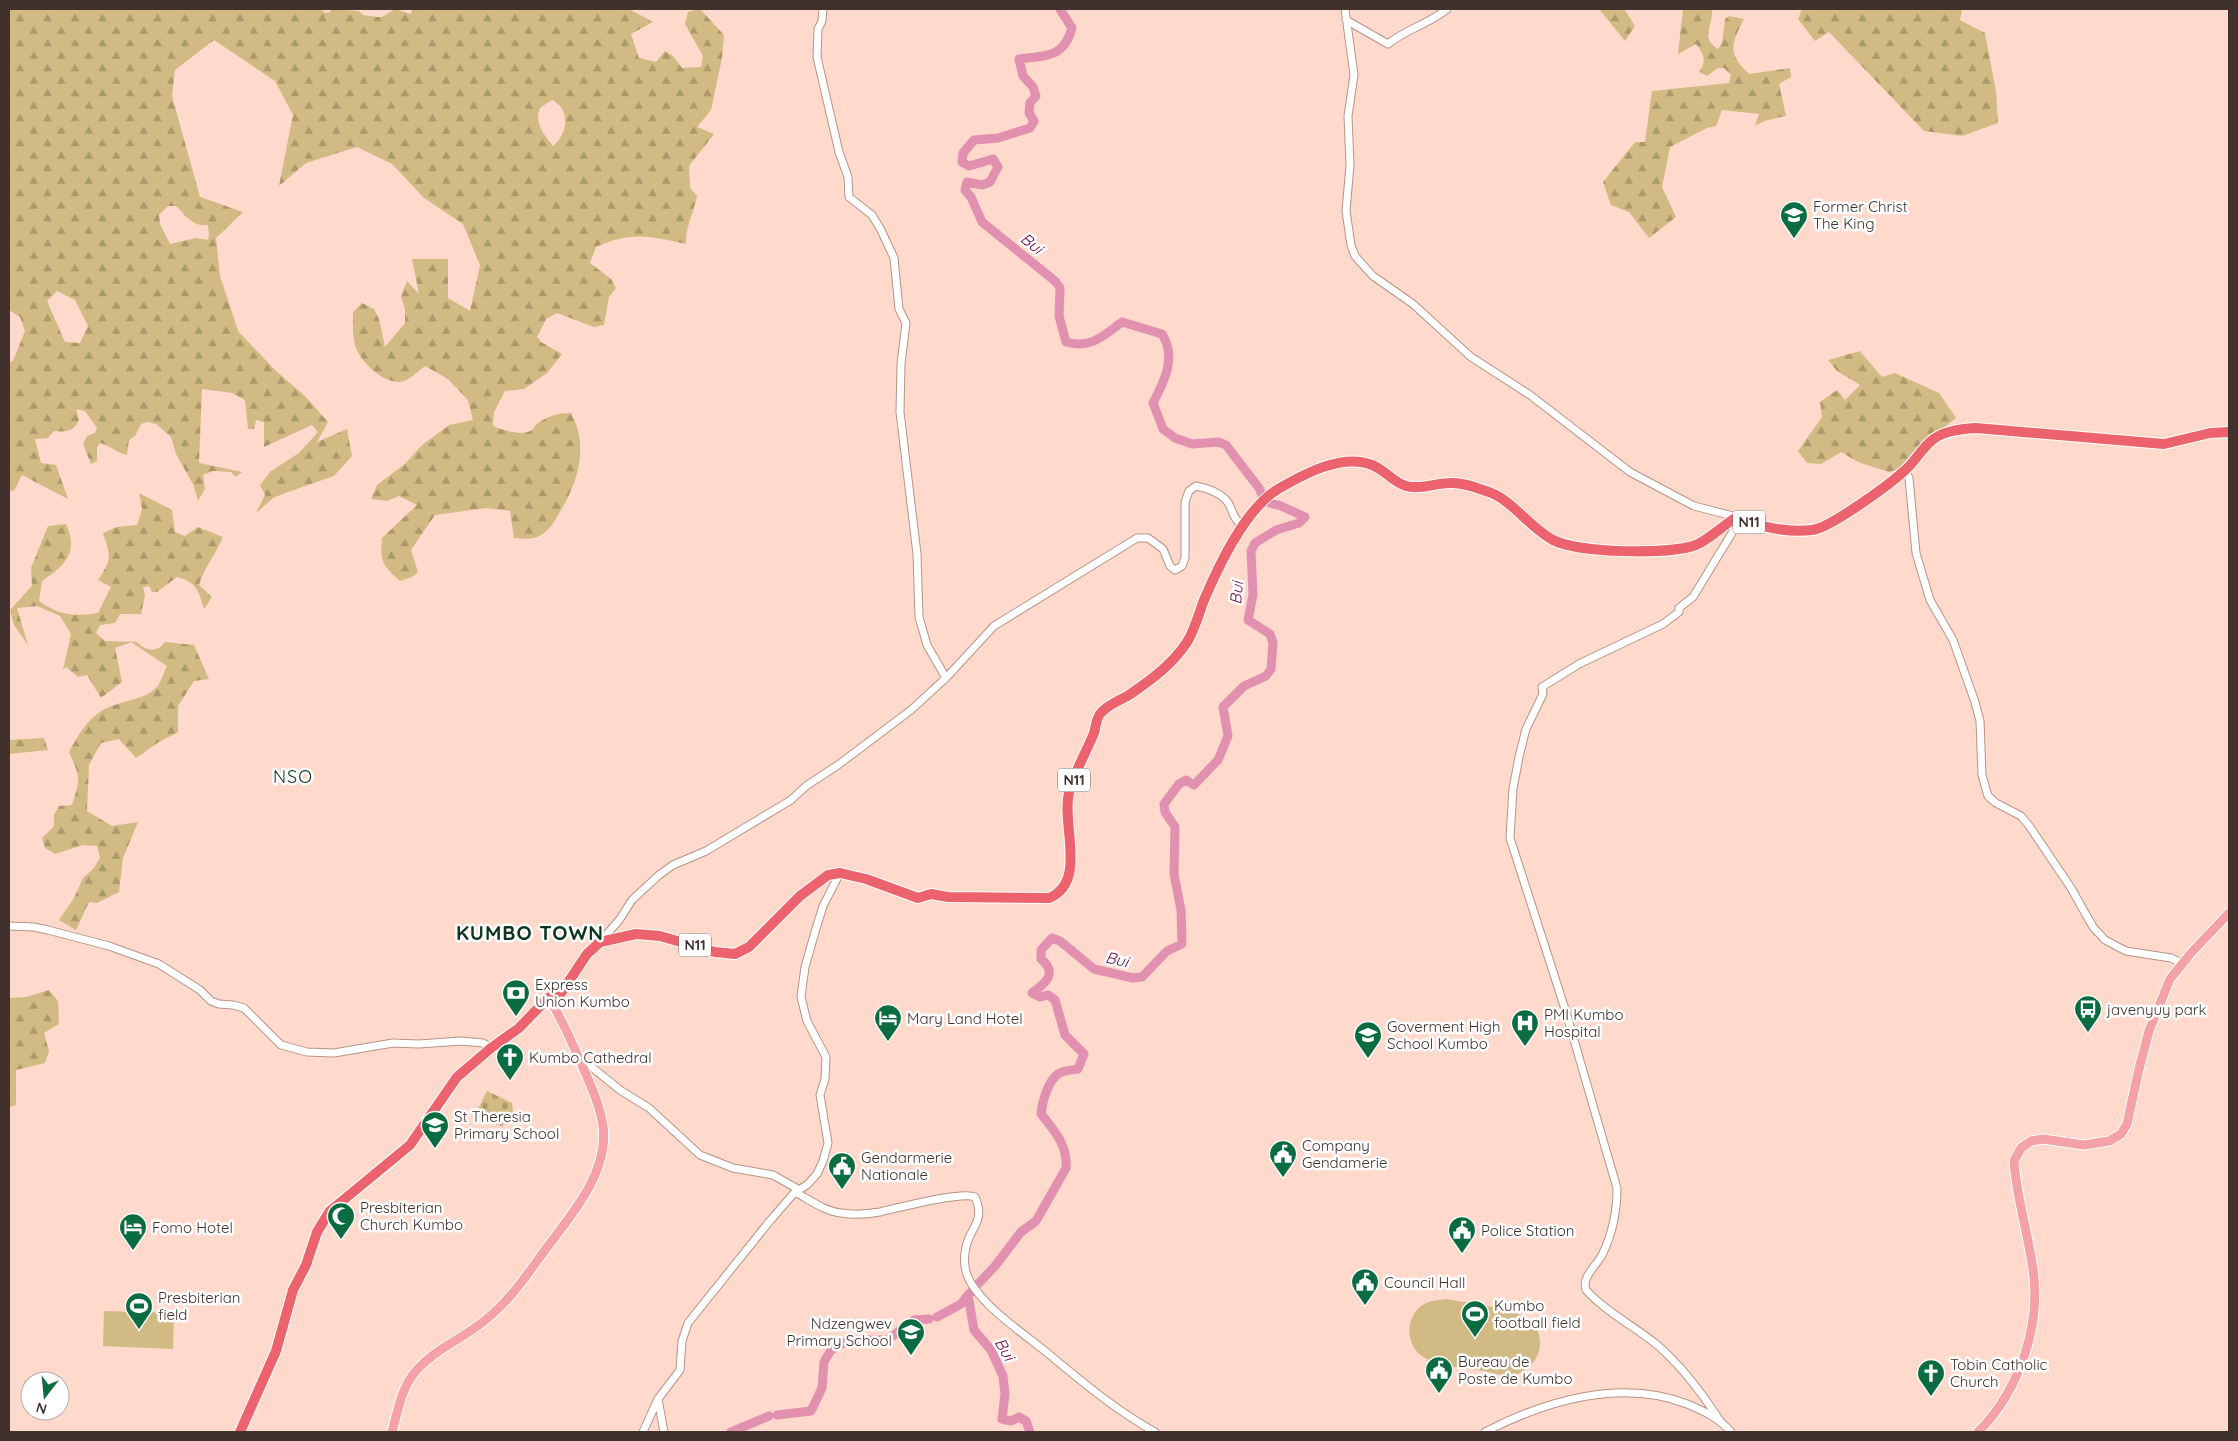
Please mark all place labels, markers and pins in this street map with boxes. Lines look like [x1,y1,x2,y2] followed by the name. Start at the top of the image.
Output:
[1813,197,1908,233] place label: Former Christ The King
[1779,200,1809,239] school or university icon: Former Christ The King
[535,975,630,1011] place label: Express Union Kumbo
[501,978,531,1017] bank icon: Express Union Kumbo
[2073,994,2103,1033] bus stop icon: javenyuy park
[2106,1000,2207,1019] place label: javenyuy park
[873,1003,903,1042] hotel icon: Mary Land Hotel
[1544,1005,1624,1041] place label: PMI Kumbo Hospital
[1510,1008,1540,1047] hospital icon: PMI Kumbo Hospital
[907,1009,1023,1028] place label: Mary Land Hotel
[1387,1017,1500,1053] place label: Goverment High School Kumbo
[1353,1020,1383,1059] school or university icon: Goverment High School Kumbo
[495,1042,525,1081] church icon: Kumbo Cathedral
[529,1048,652,1067] place label: Kumbo Cathedral
[454,1107,559,1143] place label: St Theresia Primary School
[420,1110,450,1149] school or university icon: St Theresia Primary School
[1302,1136,1387,1172] place label: Company Gendamerie
[1268,1139,1298,1178] public building icon: Company Gendamerie
[861,1148,952,1184] place label: Gendarmerie Nationale
[827,1151,857,1190] public building icon: Gendarmerie Nationale
[360,1198,463,1234] place label: Presbiterian Church Kumbo
[326,1201,356,1240] mosque icon: Presbiterian Church Kumbo
[118,1212,148,1251] hotel icon: Fomo Hotel
[1447,1215,1477,1254] public building icon: Police Station
[152,1218,233,1237] place label: Fomo Hotel
[1481,1221,1574,1240] place label: Police Station
[1350,1267,1380,1306] public building icon: Council Hall
[1384,1273,1465,1292] place label: Council Hall
[158,1288,240,1324] place label: Presbiterian field
[124,1291,154,1330] sports icon: Presbiterian field
[1494,1296,1581,1332] place label: Kumbo football field
[1460,1299,1490,1338] sports icon: Kumbo football field
[787,1314,892,1350] place label: Ndzengwev Primary School
[896,1317,926,1356] school or university icon: Ndzengwev Primary School
[1458,1352,1572,1388] place label: Bureau de Poste de Kumbo
[1424,1355,1454,1394] public building icon: Bureau de Poste de Kumbo
[1950,1355,2048,1391] place label: Tobin Catholic Church
[1916,1358,1946,1397] church icon: Tobin Catholic Church

